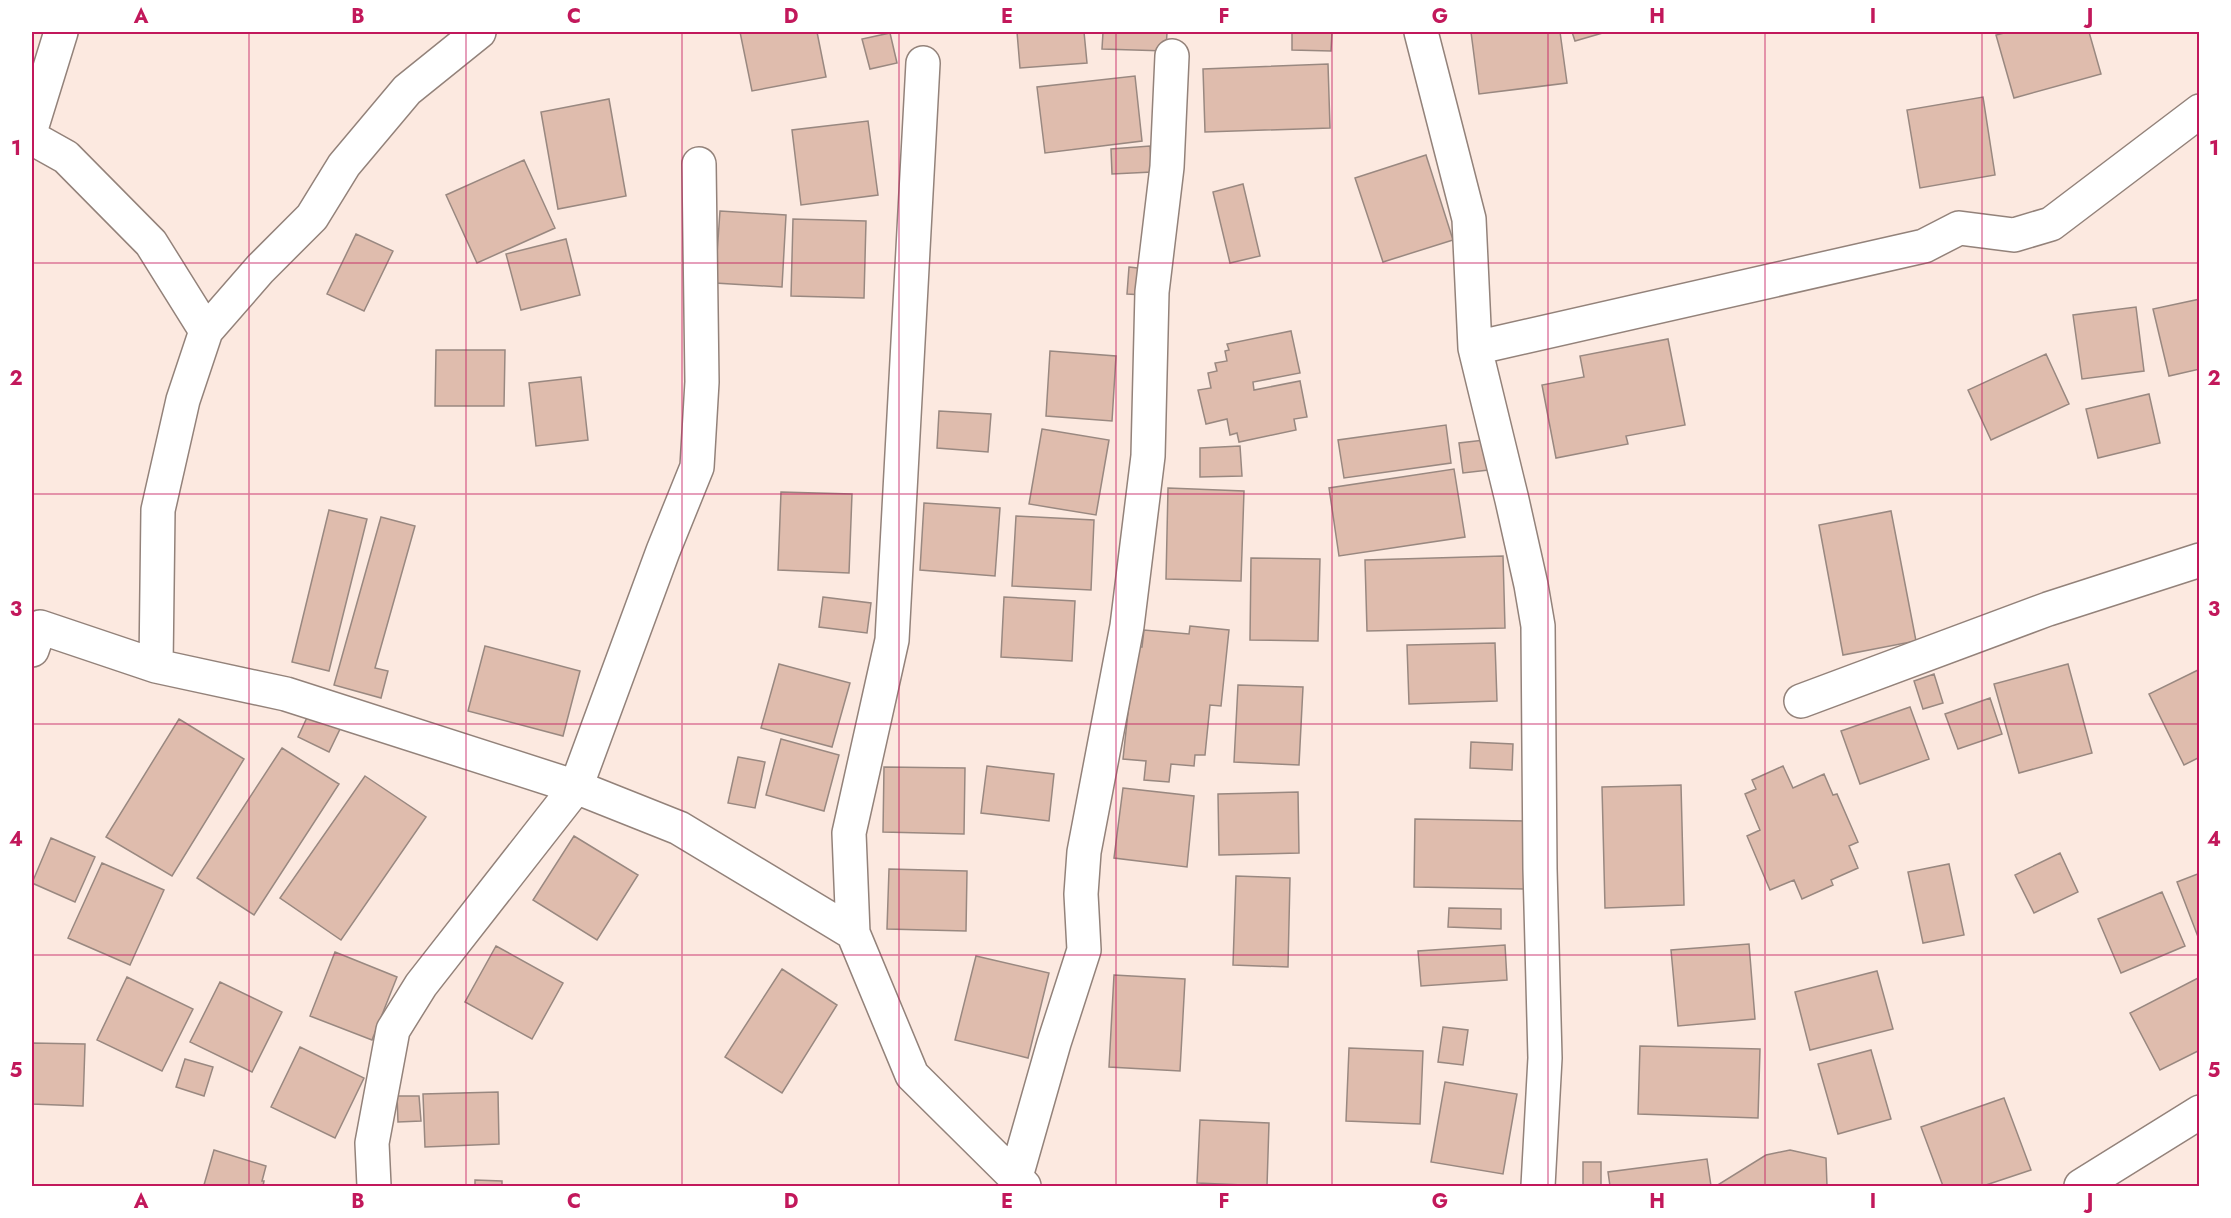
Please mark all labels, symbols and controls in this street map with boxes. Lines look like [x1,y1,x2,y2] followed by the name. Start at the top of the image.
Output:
[133,2,149,31] text: A
[351,2,365,31] text: B
[567,2,581,31] text: C
[784,2,798,31] text: D
[1001,2,1013,31] text: E
[1218,2,1230,31] text: F
[1432,2,1448,31] text: G
[1649,2,1665,31] text: H
[1870,2,1876,31] text: I
[2083,2,2093,31] text: J
[11,134,21,163] text: 1
[2209,134,2219,163] text: 1
[9,364,23,393] text: 2
[2207,364,2221,393] text: 2
[10,595,22,624] text: 3
[2208,595,2220,624] text: 3
[9,825,23,854] text: 4
[2207,825,2221,854] text: 4
[10,1056,23,1085] text: 5
[2208,1056,2221,1085] text: 5
[133,1187,149,1216] text: A
[351,1187,365,1216] text: B
[567,1187,581,1216] text: C
[784,1187,798,1216] text: D
[1001,1187,1013,1216] text: E
[1218,1187,1230,1216] text: F
[1432,1187,1448,1216] text: G
[1649,1187,1665,1216] text: H
[1870,1187,1876,1216] text: I
[2083,1187,2093,1216] text: J

